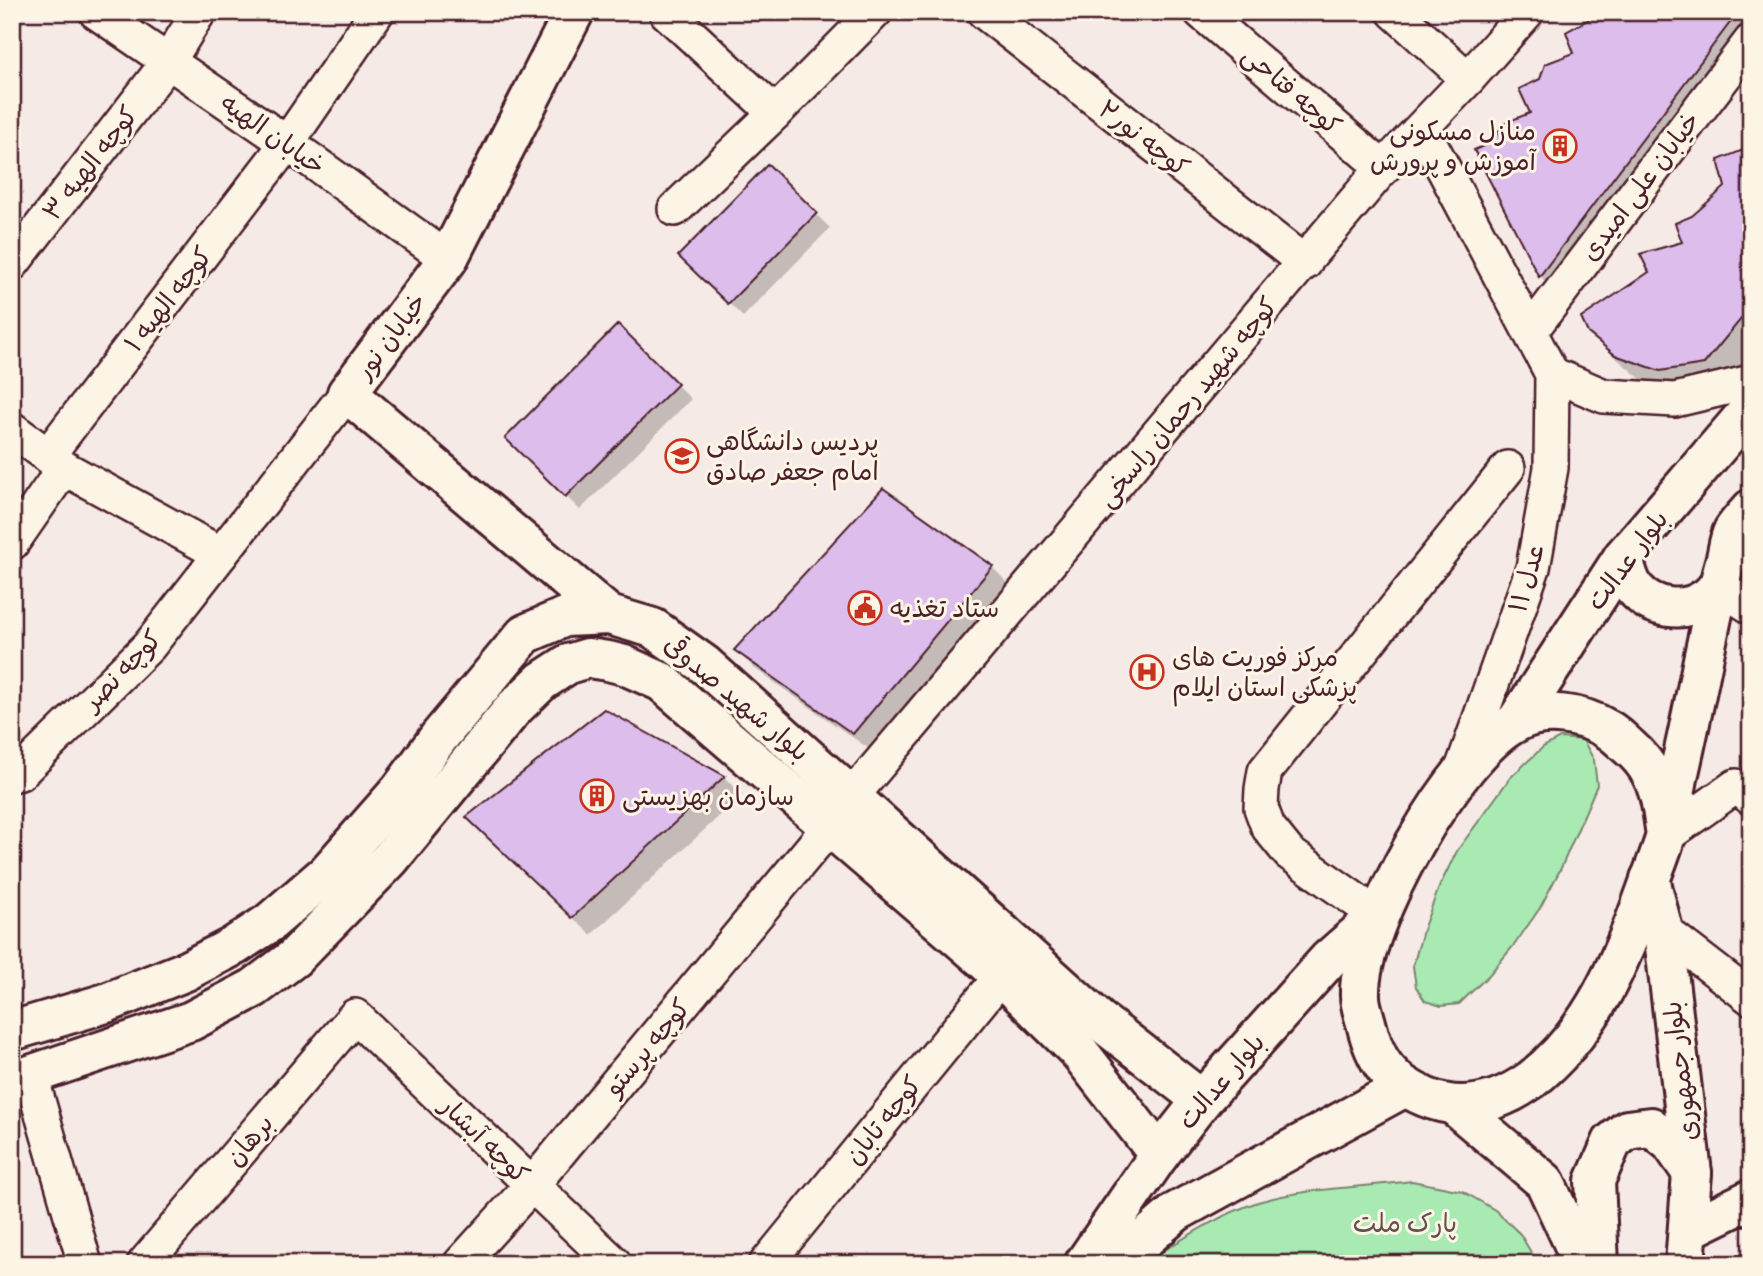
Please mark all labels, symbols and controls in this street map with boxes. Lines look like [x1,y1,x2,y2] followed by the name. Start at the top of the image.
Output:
[1235,37,1349,142] street label: کوچه فتاحی
[214,85,333,183] street label: خیابان الهیه
[1091,91,1197,184] street label: کوچه نور۲
[34,98,145,227] street label: کوچه الهیه ۳
[1572,104,1707,268] street label: خیابان علی امیدی
[1370,113,1538,178] place label: منازل مسکونی آموزش و پرورش
[1541,127,1579,165] building icon: منازل مسکونی آموزش و پرورش
[115,239,220,359] street label: کوچه الهیه ۱
[345,285,434,387] street label: خیابان نور
[1088,289,1285,514] street label: کوچه شهید رحمان راسخی
[706,423,879,491] place label: پردیس دانشگاهی امام جعفر صادق
[663,437,701,475] school or university icon: پردیس دانشگاهی امام جعفر صادق
[1577,502,1676,617] street label: بلوار عدالت
[1499,540,1552,616] street label: عدل ۱۱
[846,589,884,627] public building icon: ستاد تغذیه
[890,590,1000,625] place label: ستاد تغذیه
[73,621,169,719] street label: کوچه نصر
[657,626,817,769] street label: بلوار شهید صدوقی
[1172,639,1357,707] place label: مرکز فوریت های پزشکی استان ایلام
[1128,653,1166,691] hospital icon: مرکز فوریت های پزشکی استان ایلام
[578,777,616,815] building icon: سازمان بهزیستی
[622,778,794,813] place label: سازمان بهزیستی
[595,990,698,1104] street label: کوچه پرستو
[1654,999,1705,1143] street label: بلوار جمهوری
[1169,1025,1272,1136] street label: بلوار عدالت
[836,1068,929,1172] street label: کوچه تابان
[432,1087,538,1191] street label: کوچه آبشار
[216,1106,281,1173] street label: برهان
[1353,1205,1457,1240] park label: پارک ملت

